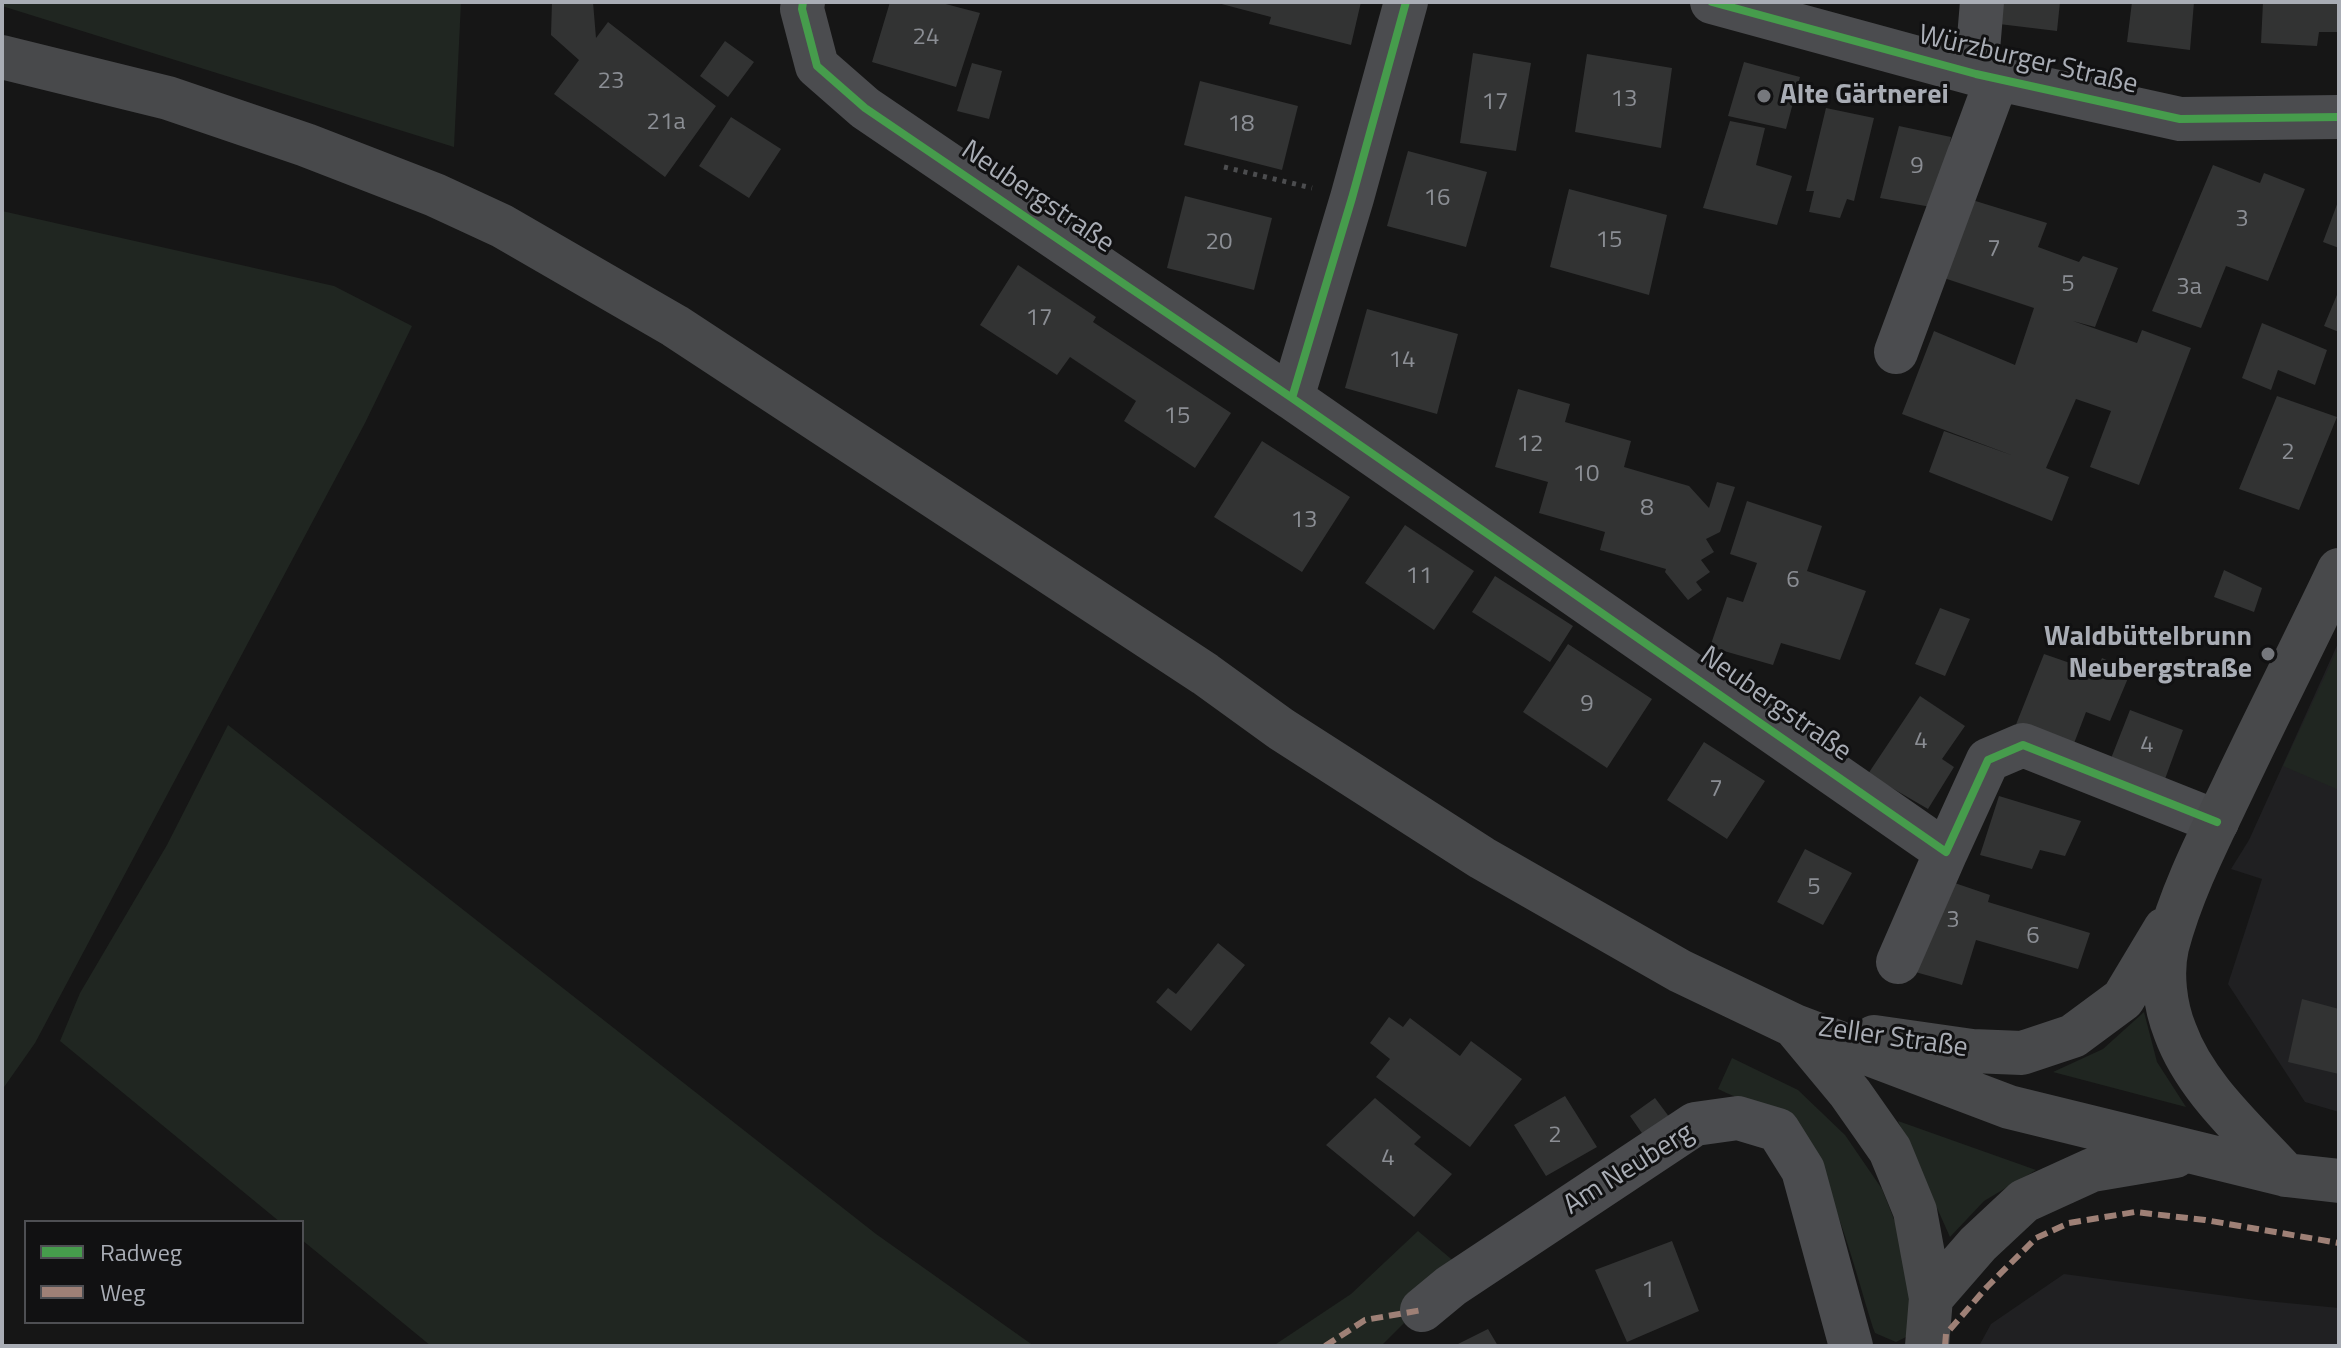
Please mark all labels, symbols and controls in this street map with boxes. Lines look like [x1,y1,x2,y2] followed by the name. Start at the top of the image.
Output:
[1915,19,2141,103] street label: Würzburger Straße
[913,24,939,52] house number: 24
[598,68,624,96] house number: 23
[1780,79,1949,113] place label: Alte Gärtnerei
[1611,86,1637,114] house number: 13
[1755,87,1773,105] marker: Alte Gärtnerei
[1482,89,1508,117] house number: 17
[647,109,685,137] house number: 21a
[1228,111,1254,139] house number: 18
[954,134,1120,262] street label: Neubergstraße
[1910,153,1924,181] house number: 9
[1424,185,1450,213] house number: 16
[2235,206,2249,234] house number: 3
[1596,227,1622,255] house number: 15
[1206,229,1232,257] house number: 20
[1987,236,2001,264] house number: 7
[2061,271,2075,299] house number: 5
[2176,274,2202,302] house number: 3a
[1026,305,1052,333] house number: 17
[1389,347,1415,375] house number: 14
[1164,403,1190,431] house number: 15
[1517,431,1543,459] house number: 12
[2281,439,2295,467] house number: 2
[1573,461,1599,489] house number: 10
[1640,495,1654,523] house number: 8
[1291,507,1317,535] house number: 13
[1406,563,1432,591] house number: 11
[1786,567,1800,595] house number: 6
[2044,621,2252,687] place label: Waldbüttelbrunn Neubergstraße
[1693,640,1857,770] street label: Neubergstraße
[2259,645,2277,663] marker: Waldbüttelbrunn Neubergstraße
[1580,691,1594,719] house number: 9
[1914,728,1928,756] house number: 4
[2140,732,2154,760] house number: 4
[1709,776,1723,804] house number: 7
[1807,874,1821,902] house number: 5
[1946,907,1960,935] house number: 3
[2026,923,2040,951] house number: 6
[1816,1012,1970,1066] street label: Zeller Straße
[1558,1117,1700,1223] street label: Am Neuberg
[1548,1122,1562,1150] house number: 2
[1381,1145,1395,1173] house number: 4
[24,1220,304,1324] legend
[100,1234,182,1270] text: Radweg
[100,1274,145,1310] text: Weg
[1641,1277,1655,1305] house number: 1

